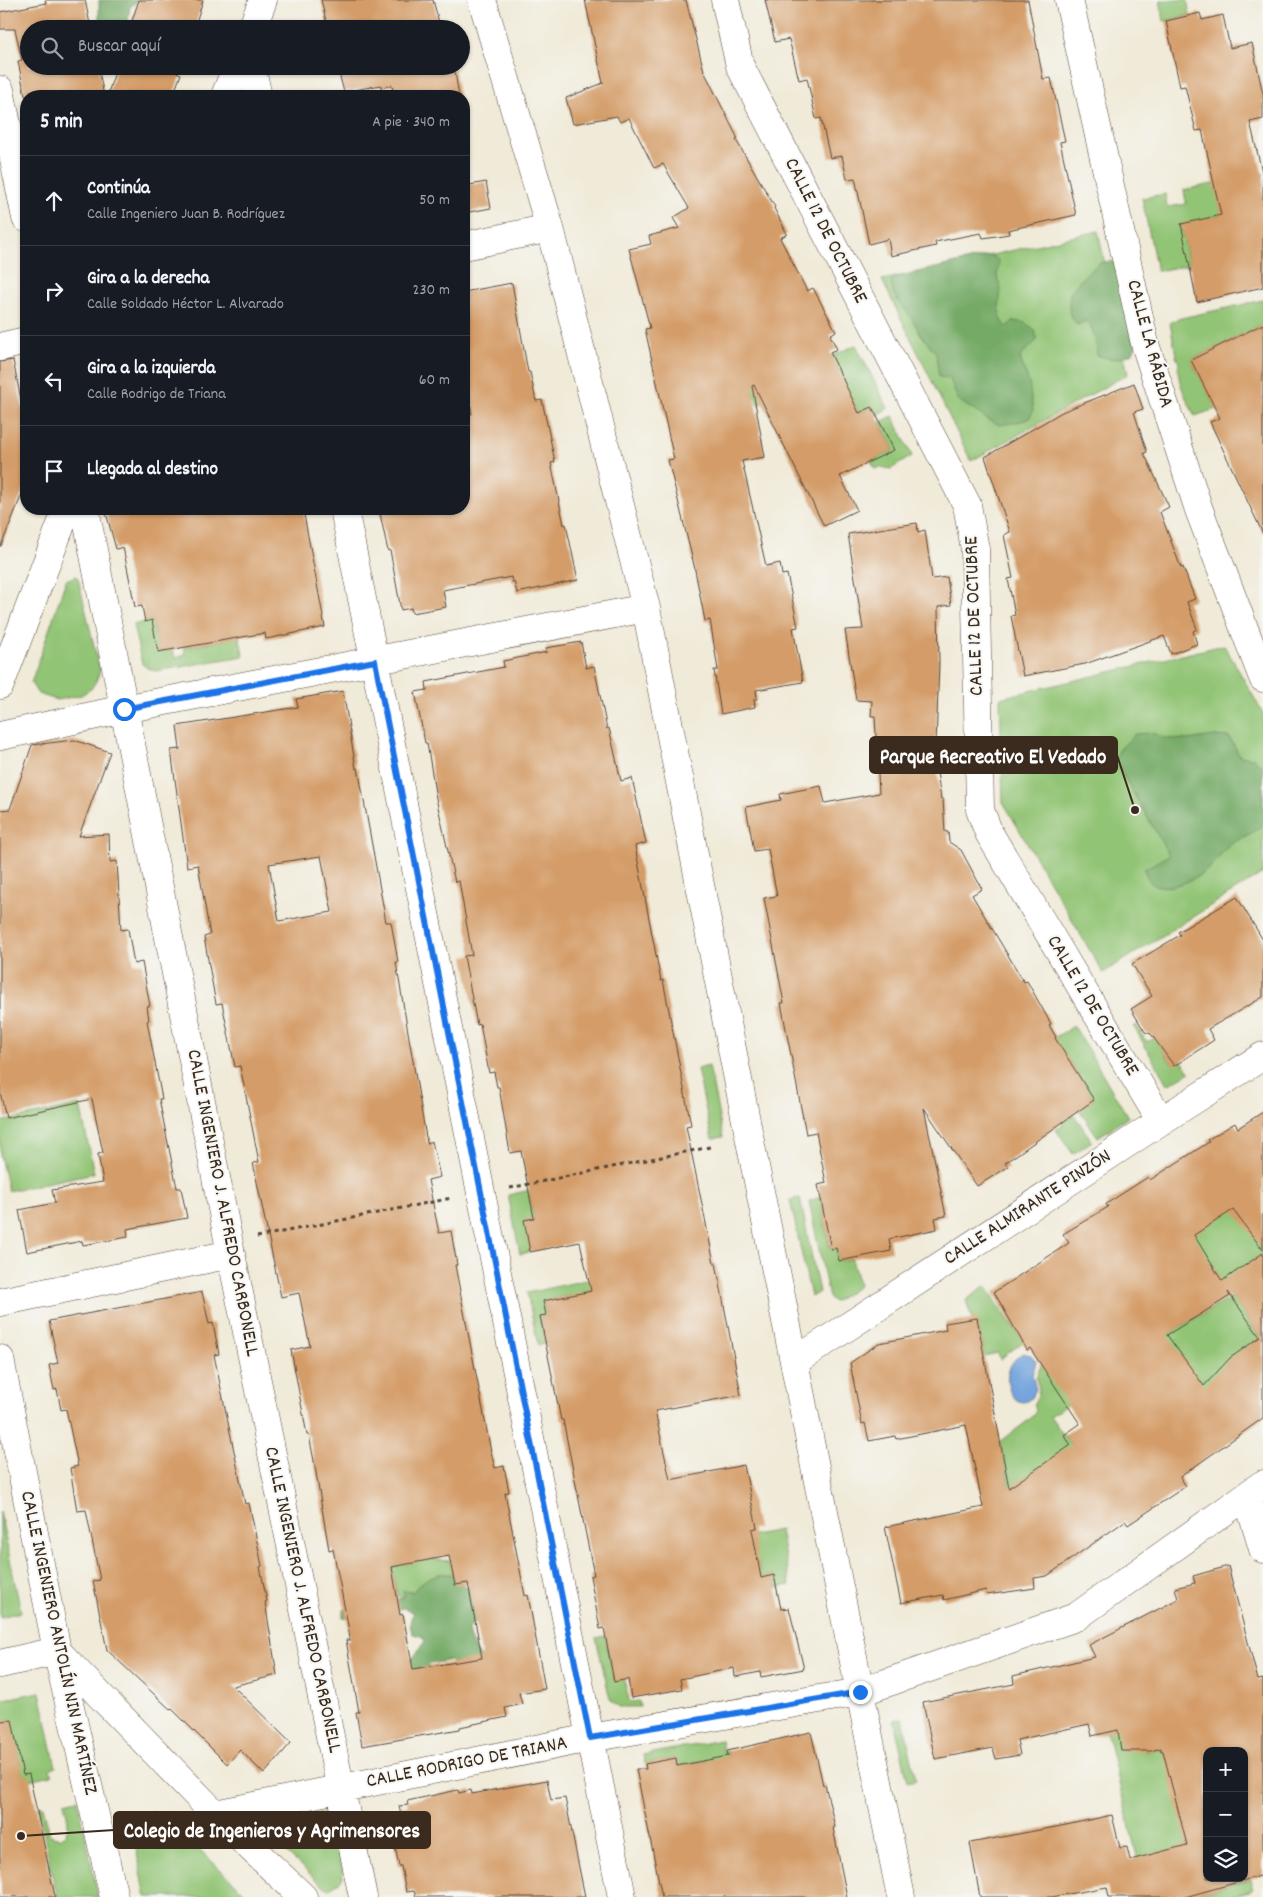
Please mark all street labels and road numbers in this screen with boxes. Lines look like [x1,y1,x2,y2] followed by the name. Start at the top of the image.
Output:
[776,153,874,309] street label: CALLE 12 DE OCTUBRE
[1118,277,1180,411] street label: CALLE LA RÁBIDA
[958,536,992,696] street label: CALLE 12 DE OCTUBRE
[1039,930,1145,1082] street label: CALLE 12 DE OCTUBRE
[178,1047,266,1359] street label: CALLE INGENIERO J. ALFREDO CARBONELL
[939,1143,1117,1273] street label: CALLE ALMIRANTE PINZÓN
[256,1444,348,1756] street label: CALLE INGENIERO J. ALFREDO CARBONELL
[12,1489,104,1798] street label: CALLE INGENIERO ANTOLÍN NIN MARTÍNEZ
[364,1730,570,1796] street label: CALLE RODRIGO DE TRIANA

